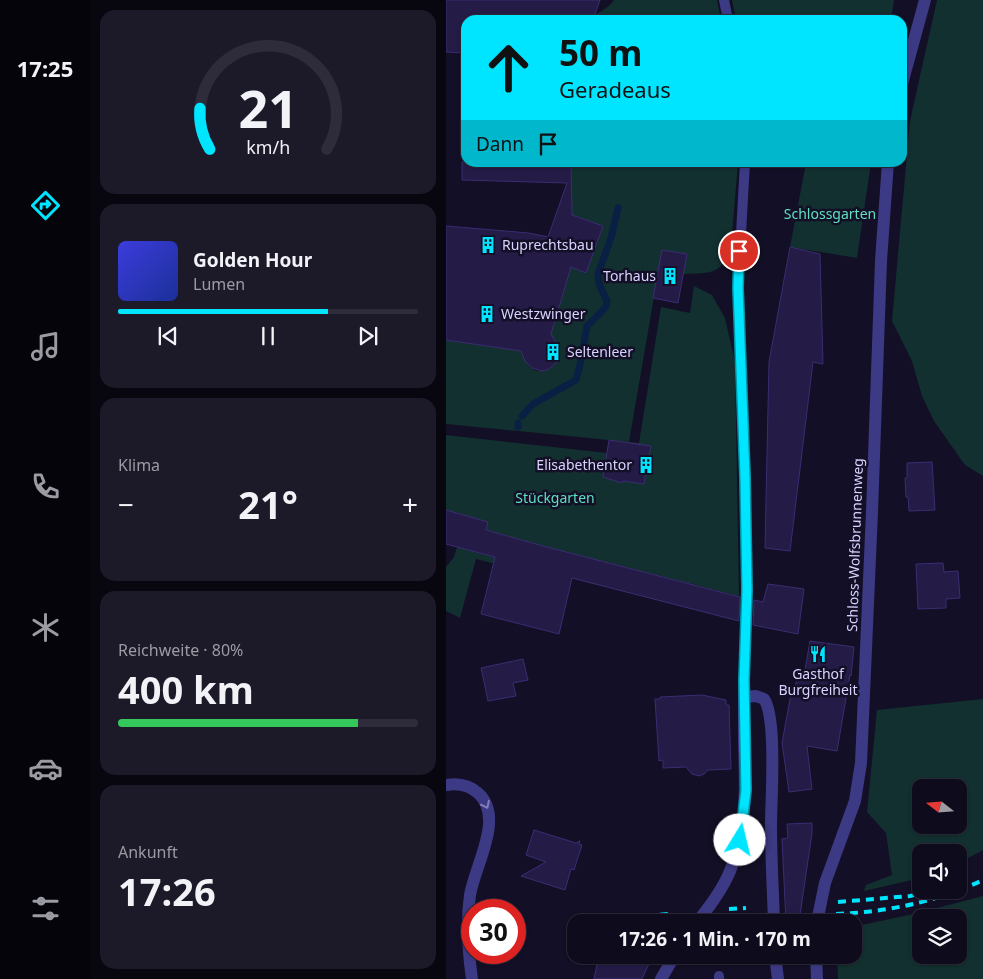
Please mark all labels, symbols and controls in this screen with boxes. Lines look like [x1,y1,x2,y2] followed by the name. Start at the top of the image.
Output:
[559,29,642,76] text: 50 m
[476,35,541,100] icon: ahead
[17,53,73,83] text: 17:25
[238,72,298,143] text: 21
[559,74,671,104] text: Geradeaus
[534,130,562,158] icon: arrive
[476,131,524,157] text: Dann
[246,135,290,159] text: km/h
[28,188,63,223] icon: directions
[784,204,876,223] park label: Schlossgarten
[718,230,760,272] pin
[478,235,498,255] building icon: Ruprechtsbau
[502,235,594,254] place label: Ruprechtsbau
[725,237,753,265] icon: arrive
[193,247,312,273] text: Golden Hour
[603,266,656,285] place label: Torhaus
[660,266,680,286] building icon: Torhaus
[193,273,245,295] text: Lumen
[477,304,497,324] building icon: Westzwinger
[501,304,586,323] place label: Westzwinger
[154,322,182,350] icon: previous
[254,322,282,350] icon: pause
[354,322,382,350] icon: next
[28,329,63,364] icon: music
[543,342,563,362] building icon: Seltenleer
[567,342,633,361] place label: Seltenleer
[118,454,160,476] text: Klima
[536,455,632,474] place label: Elisabethentor
[636,455,656,475] building icon: Elisabethentor
[842,458,867,632] street label: Schloss-Wolfsbrunnenweg
[28,469,63,504] icon: phone
[238,478,298,530] text: 21°
[118,485,134,523] text: −
[402,485,418,523] text: +
[515,488,595,507] park label: Stückgarten
[28,610,63,645] icon: climate
[118,639,243,661] text: Reichweite · 80%
[808,644,828,664] restaurant icon: Gasthof Burgfreiheit
[118,663,254,715] text: 400 km
[778,664,858,699] place label: Gasthof Burgfreiheit
[28,751,63,786] icon: car
[912,779,967,834] north arrow
[912,779,967,964] map controls
[479,799,489,808] one-way arrow
[713,813,765,865] position arrow
[118,841,178,863] text: Ankunft
[912,844,967,899] button: sound
[118,865,216,917] text: 17:26
[28,891,63,926] icon: filters
[461,899,526,964] speed limit sign: 30
[912,909,967,964] button: layers
[618,926,811,952] text: 17:26 · 1 Min. · 170 m

